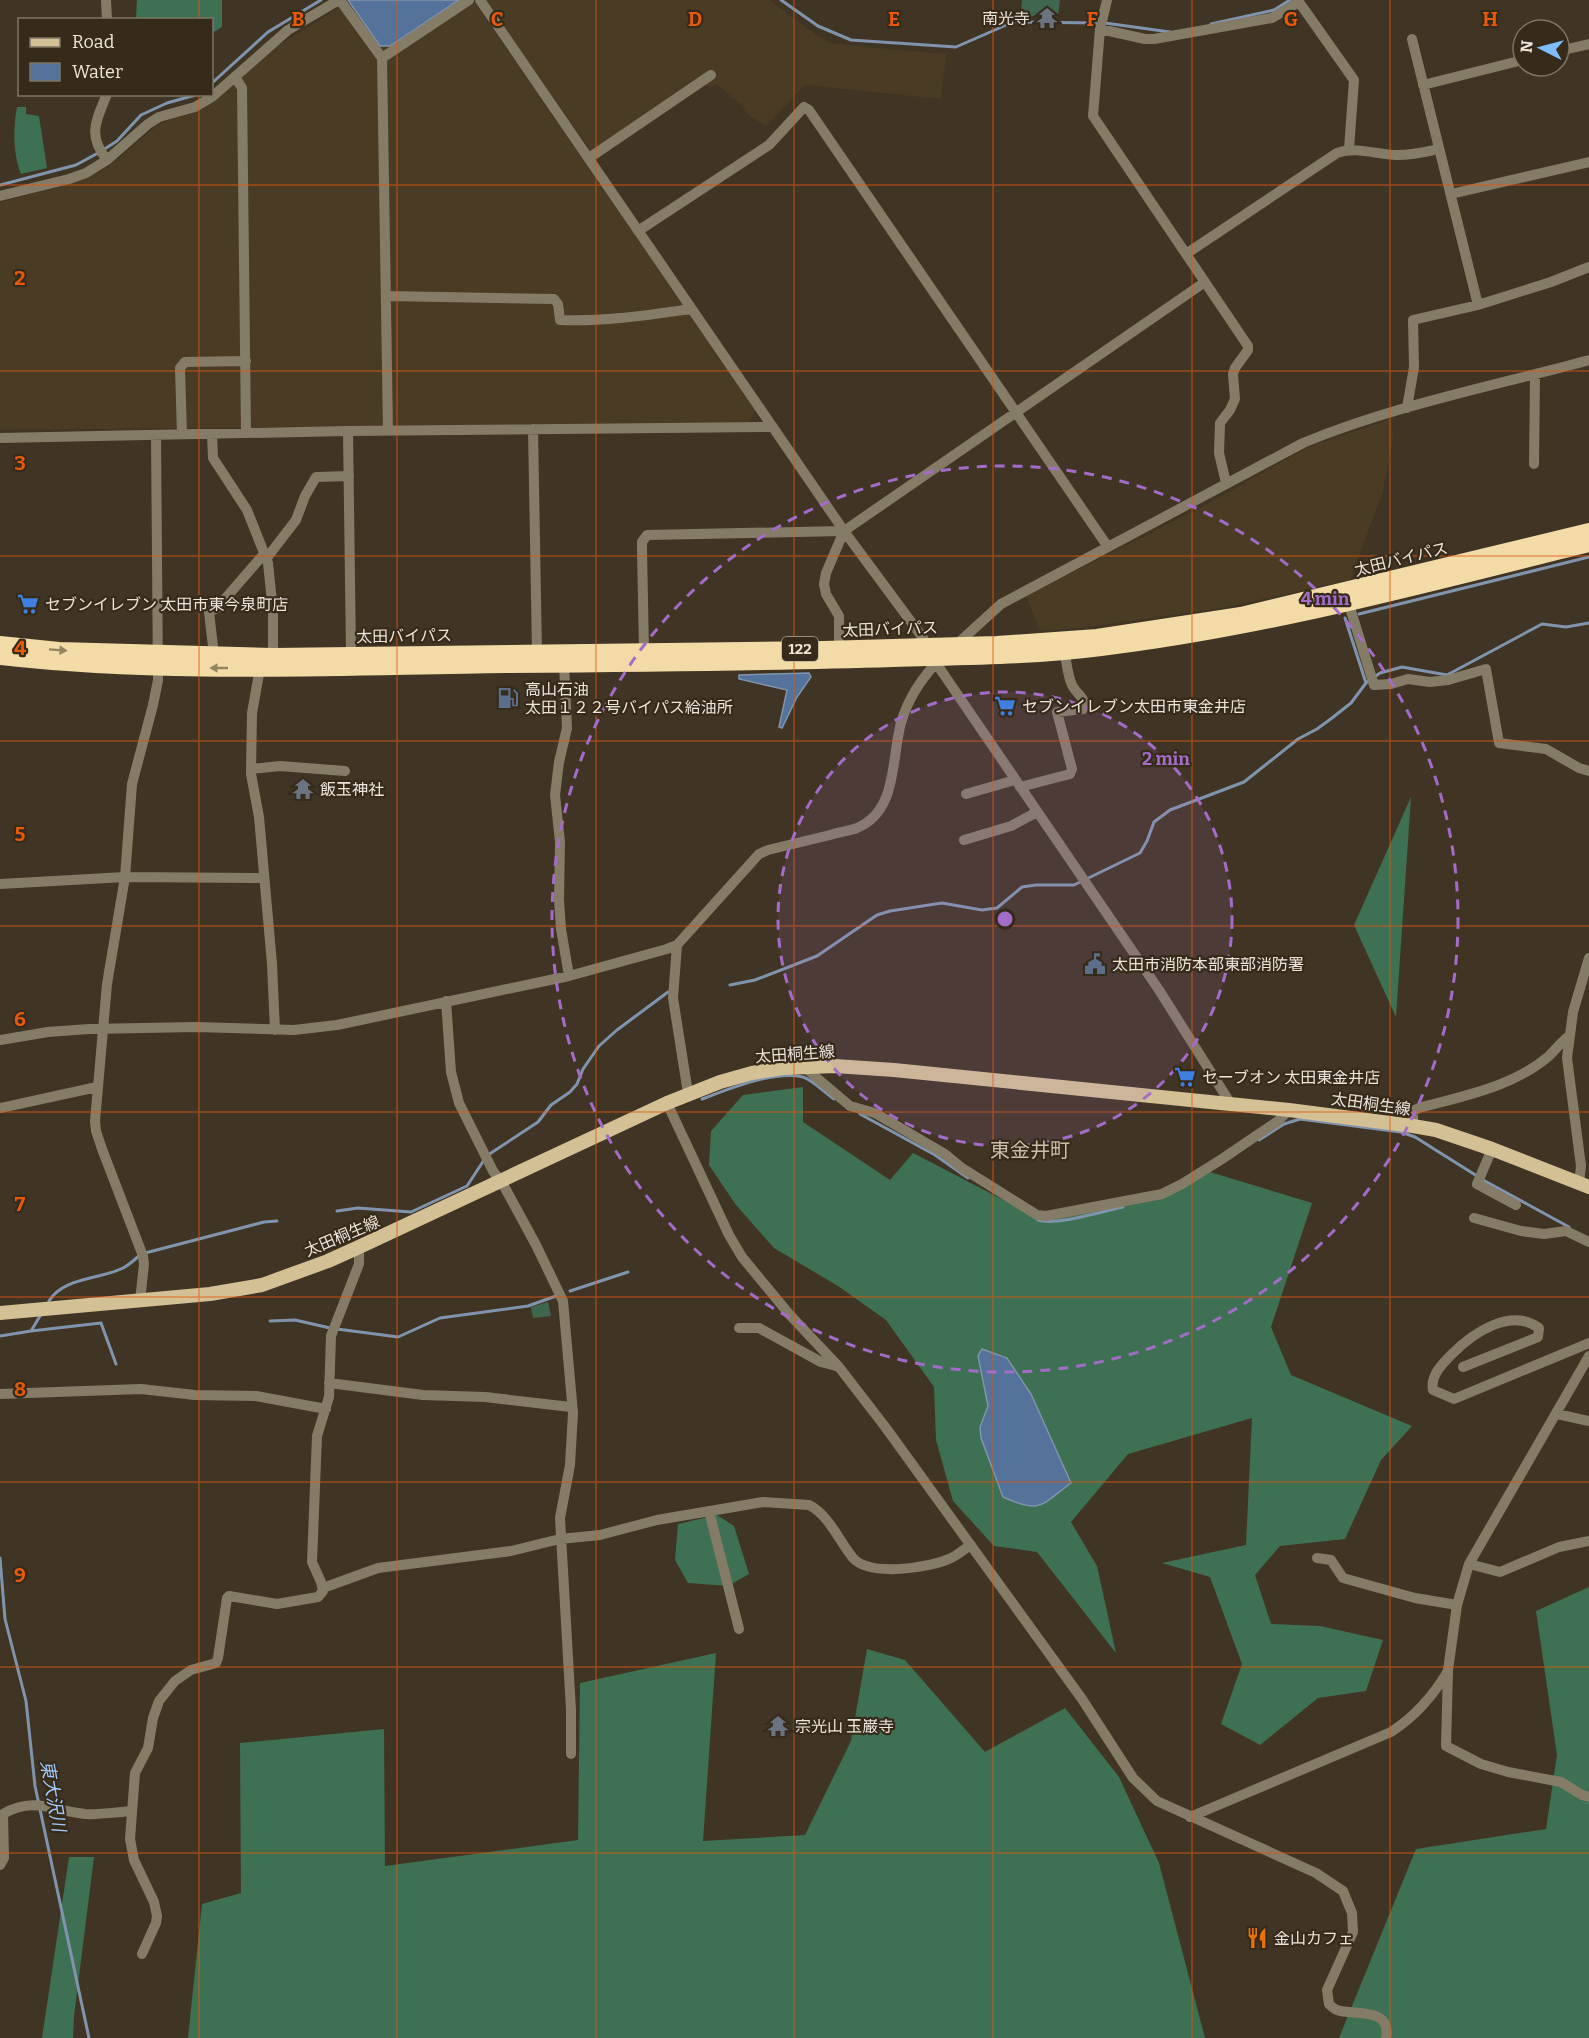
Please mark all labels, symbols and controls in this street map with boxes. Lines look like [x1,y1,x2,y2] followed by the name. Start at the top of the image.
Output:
[1035,6,1059,30] temple icon: 南光寺
[292,7,305,31] text: B
[491,7,503,31] text: C
[688,7,702,31] text: D
[888,7,900,31] text: E
[1086,7,1098,31] text: F
[1284,7,1298,31] text: G
[1482,7,1498,31] text: H
[982,9,1030,28] place label: 南光寺
[18,18,213,96] legend
[1511,18,1571,78] north arrow
[72,31,115,53] text: Road
[1516,39,1537,54] text: N
[72,61,123,83] text: Water
[14,266,26,290] text: 2
[14,451,26,475] text: 3
[1352,538,1450,580] street label: 太田バイパス
[1301,588,1350,610] text: 4 min
[16,592,40,616] supermarket icon: セブンイレブン 太田市東今泉町店
[45,595,288,614] place label: セブンイレブン 太田市東今泉町店
[842,618,938,640] street label: 太田バイパス
[356,626,452,646] street label: 太田バイパス
[14,636,26,660] text: 4
[782,637,818,661] road number: 122
[49,645,68,654] one-way arrow
[210,663,229,673] one-way arrow
[525,680,733,717] place label: 高山石油 太田１２２号バイパス給油所
[496,686,520,710] fuel station icon: 高山石油 太田１２２号バイパス給油所
[993,694,1017,718] supermarket icon: セブンイレブン太田市東金井店
[1022,697,1246,716] place label: セブンイレブン太田市東金井店
[1142,748,1190,770] text: 2 min
[291,777,315,801] temple icon: 飯玉神社
[320,780,384,799] place label: 飯玉神社
[15,822,26,846] text: 5
[995,909,1015,929] centre of rings
[1083,952,1107,976] public building icon: 太田市消防本部東部消防署
[1112,955,1304,974] place label: 太田市消防本部東部消防署
[14,1007,26,1031] text: 6
[754,1042,836,1066] street label: 太田桐生線
[1173,1065,1197,1089] supermarket icon: セーブオン 太田東金井店
[1202,1068,1380,1087] place label: セーブオン 太田東金井店
[1330,1089,1412,1119] street label: 太田桐生線
[990,1138,1070,1162] district label: 東金井町
[15,1192,26,1216] text: 7
[301,1212,383,1260] street label: 太田桐生線
[14,1377,26,1401] text: 8
[14,1563,26,1587] text: 9
[766,1714,790,1738] temple icon: 宗光山 玉巌寺
[795,1717,894,1736] place label: 宗光山 玉巌寺
[36,1759,70,1835] water label: 東大沢川
[1245,1926,1269,1950] restaurant icon: 金山カフェ
[1274,1929,1354,1948] place label: 金山カフェ

